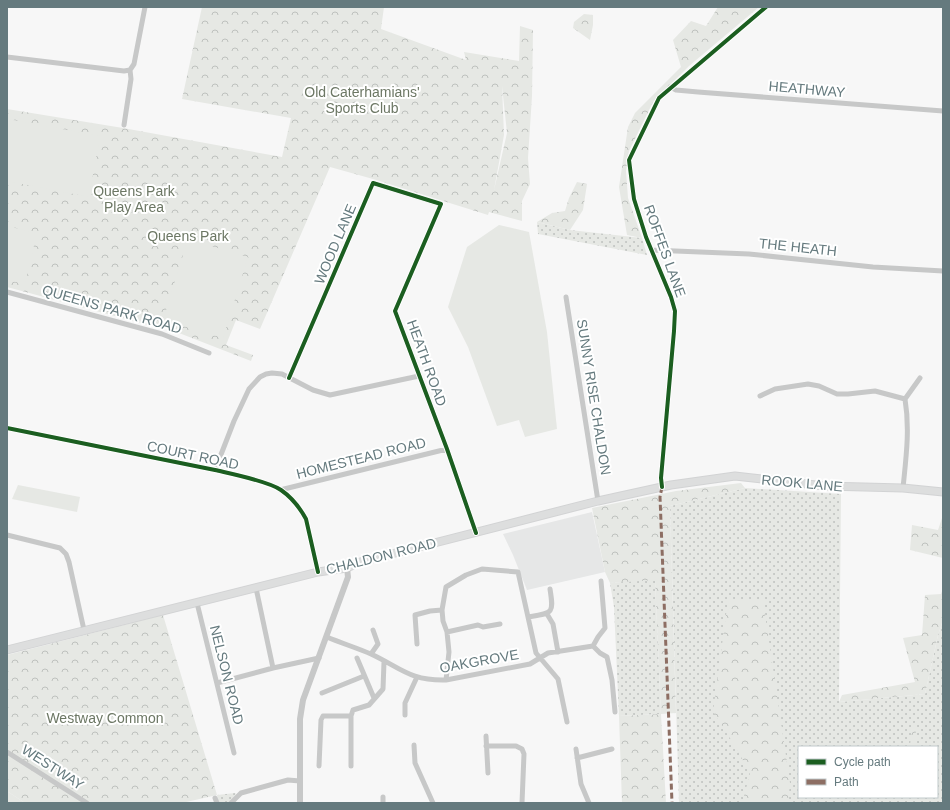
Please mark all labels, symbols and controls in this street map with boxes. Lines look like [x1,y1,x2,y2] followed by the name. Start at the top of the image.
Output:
[768,78,847,100] street label: HEATHWAY
[304,84,420,116] park label: Old Caterhamians' Sports Club
[93,183,176,215] park label: Queens Park Play Area
[311,201,359,287] street label: WOOD LANE
[641,203,689,299] street label: ROFFES LANE
[147,228,230,244] park label: Queens Park
[758,235,838,259] street label: THE HEATH
[40,281,184,337] street label: QUEENS PARK ROAD
[404,318,450,408] street label: HEATH ROAD
[574,318,614,476] street label: SUNNY RISE CHALDON
[295,434,427,482] street label: HOMESTEAD ROAD
[146,437,240,473] street label: COURT ROAD
[761,471,843,495] street label: ROOK LANE
[324,535,438,577] street label: CHALDON ROAD
[207,624,247,726] street label: NELSON ROAD
[438,646,520,676] street label: OAKGROVE
[46,710,164,726] park label: Westway Common
[19,741,88,793] street label: WESTWAY
[798,746,938,798] legend
[834,755,891,769] text: Cycle path
[834,775,859,789] text: Path

